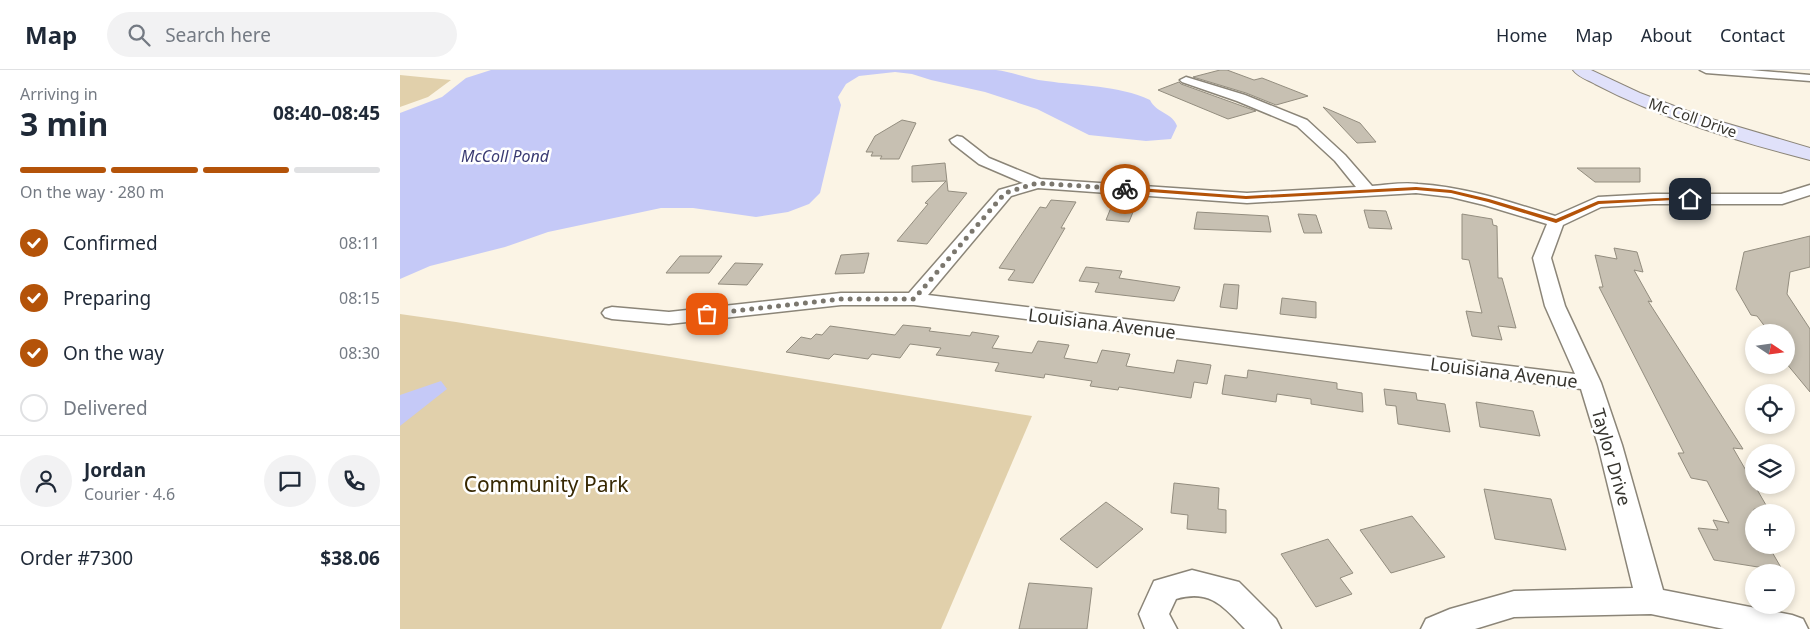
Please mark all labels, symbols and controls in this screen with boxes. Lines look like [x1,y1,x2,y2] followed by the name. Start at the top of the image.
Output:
[107,12,457,57] search box
[25,18,77,51] text: Map
[125,21,153,49] icon: search
[165,22,271,48] text: Search here
[1496,23,1547,47] text: Home
[1575,23,1613,47] text: Map
[1641,23,1692,47] text: About
[1720,23,1785,47] text: Contact
[20,83,98,105] text: Arriving in
[1646,93,1740,141] street label: Mc Coll Drive
[273,100,380,126] text: 08:40–08:45
[20,102,108,145] text: 3 min
[461,145,550,167] water label: McColl Pond
[1100,164,1150,214] courier
[1111,175,1139,203] icon: bike
[1669,178,1711,220] pin
[20,181,164,203] text: On the way · 280 m
[1676,185,1704,213] icon: home
[20,229,48,257] icon: check
[63,230,158,256] text: Confirmed
[339,232,380,254] text: 08:11
[20,284,48,312] icon: check
[63,285,151,311] text: Preparing
[339,287,380,309] text: 08:15
[686,293,728,335] pin
[693,300,721,328] icon: bag
[1027,302,1177,344] street label: Louisiana Avenue
[1745,324,1795,374] north arrow
[1745,324,1795,614] map controls
[20,339,48,367] icon: check
[63,340,164,366] text: On the way
[339,342,380,364] text: 08:30
[1429,351,1579,393] street label: Louisiana Avenue
[1745,384,1795,434] button: locate
[63,395,148,421] text: Delivered
[1587,406,1637,508] street label: Taylor Drive
[1745,444,1795,494] button: layers
[20,455,72,507] button: person
[264,455,316,507] button: chat
[328,455,380,507] button: phone
[84,457,146,483] text: Jordan
[464,470,629,498] park label: Community Park
[84,483,175,505] text: Courier · 4.6
[1745,504,1795,554] button: +
[20,545,133,571] text: Order #7300
[320,545,380,571] text: $38.06
[1745,564,1795,614] button: −

